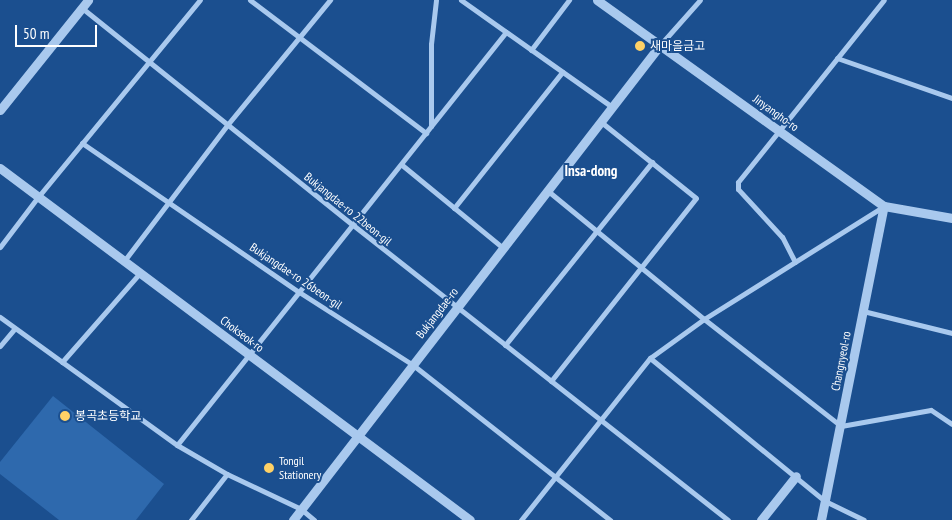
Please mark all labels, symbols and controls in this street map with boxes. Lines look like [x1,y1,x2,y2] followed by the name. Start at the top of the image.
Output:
[18,15,100,47] scale bar
[23,24,49,43] text: 50 m
[650,39,705,53] place label: 새마을금고
[634,40,646,52] marker: 새마을금고
[750,92,802,134] street label: Jinyangho-ro
[565,162,617,180] district label: Insa-dong
[301,169,395,249] street label: Bukjangdae-ro 22beon-gil
[247,240,345,312] street label: Bukjangdae-ro 26beon-gil
[413,285,461,341] street label: Bukjangdae-ro
[217,313,267,355] street label: Chokseok-ro
[828,330,854,392] street label: Changnyeol-ro
[75,409,141,423] place label: 봉곡초등학교
[59,410,71,422] marker: 봉곡초등학교
[279,454,321,482] place label: Tongil Stationery
[263,462,275,474] marker: Tongil Stationery

